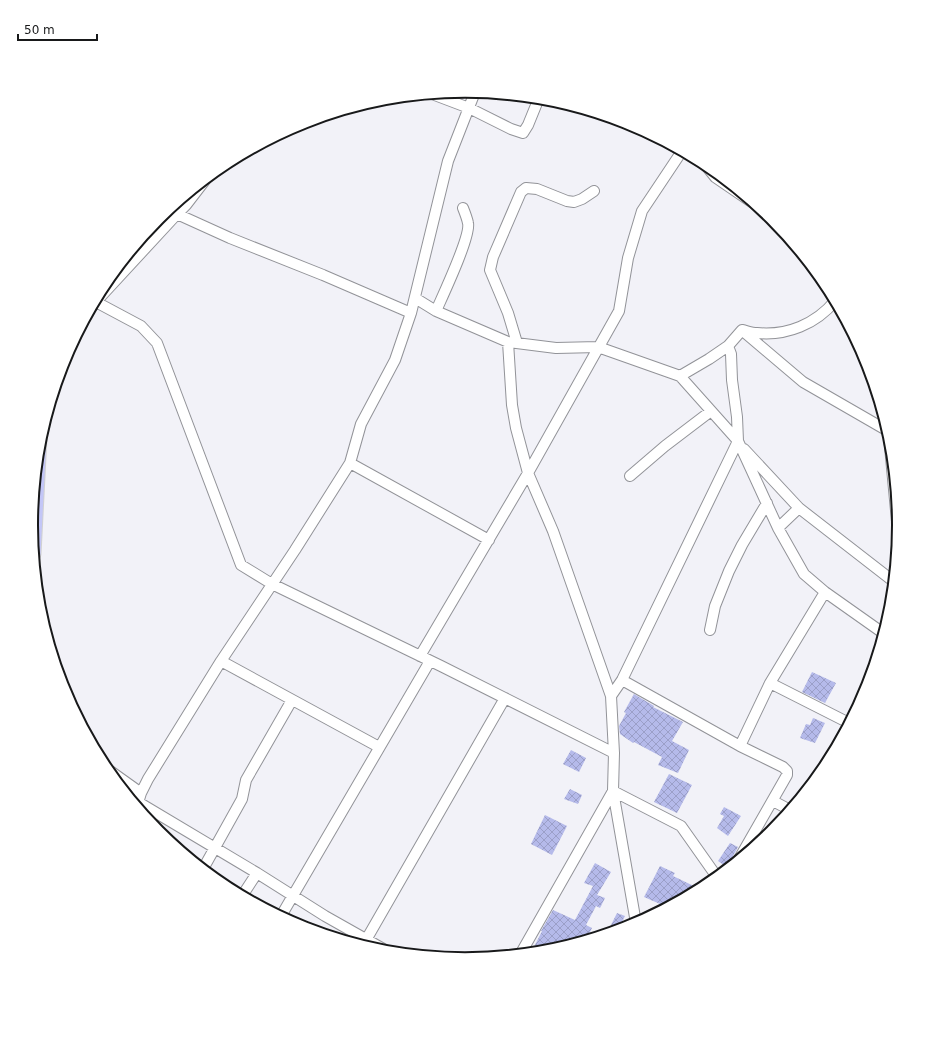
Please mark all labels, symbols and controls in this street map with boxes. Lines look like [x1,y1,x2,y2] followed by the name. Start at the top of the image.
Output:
[18,16,97,42] scale bar
[24,23,55,37] text: 50 m

